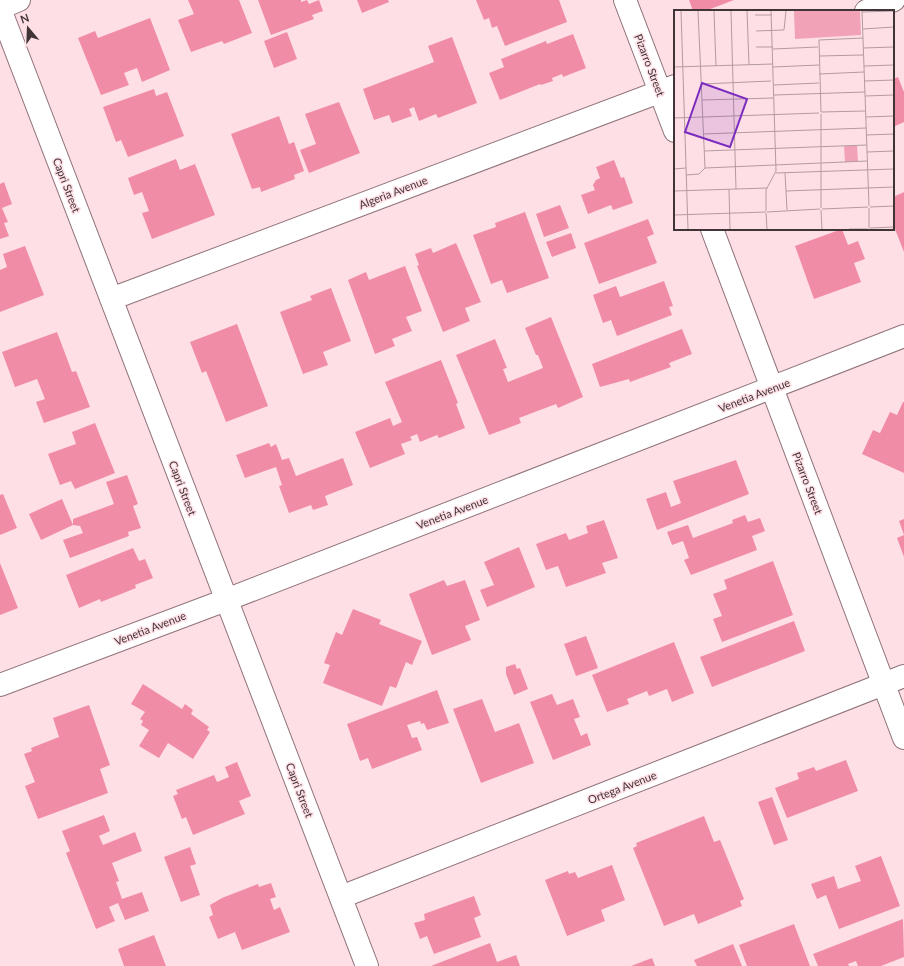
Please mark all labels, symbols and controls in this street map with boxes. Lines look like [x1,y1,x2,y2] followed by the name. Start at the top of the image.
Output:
[8,8,48,48] north arrow
[674,10,894,230] inset map
[18,11,31,26] text: N
[632,32,668,98] street label: Pizarro Street
[51,156,83,214] street label: Capri Street
[357,173,429,211] street label: Algeria Avenue
[716,375,792,415] street label: Venetia Avenue
[790,450,826,516] street label: Pizarro Street
[167,459,199,517] street label: Capri Street
[414,492,490,532] street label: Venetia Avenue
[112,608,188,648] street label: Venetia Avenue
[284,761,316,819] street label: Capri Street
[586,768,658,806] street label: Ortega Avenue

